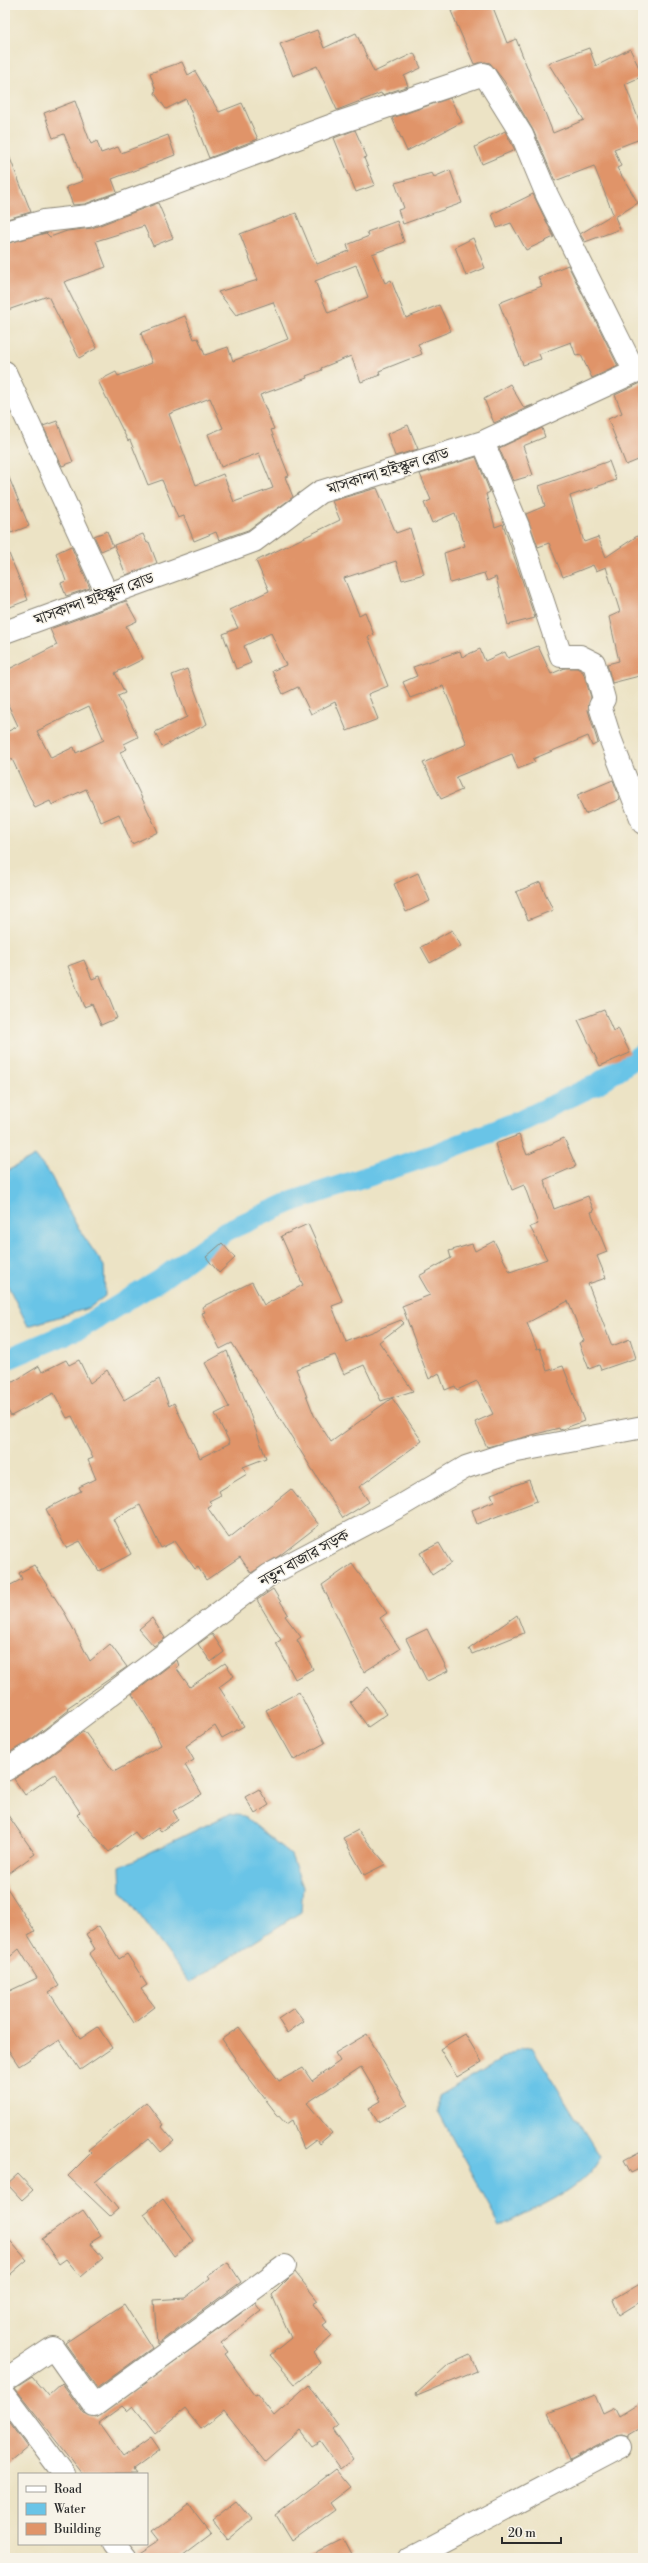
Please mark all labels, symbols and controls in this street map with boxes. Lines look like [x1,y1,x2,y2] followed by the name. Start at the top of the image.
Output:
[324,442,452,499] street label: মাসকান্দা হাইস্কুল রোড
[30,567,158,630] street label: মাসকান্দা হাইস্কুল রোড
[255,1525,353,1591] street label: নতুন বাজার সড়ক
[18,2473,148,2545] legend
[54,2482,82,2497] text: Road
[53,2502,86,2517] text: Water
[502,2519,561,2545] scale bar
[53,2522,102,2537] text: Building
[508,2526,536,2541] text: 20 m

